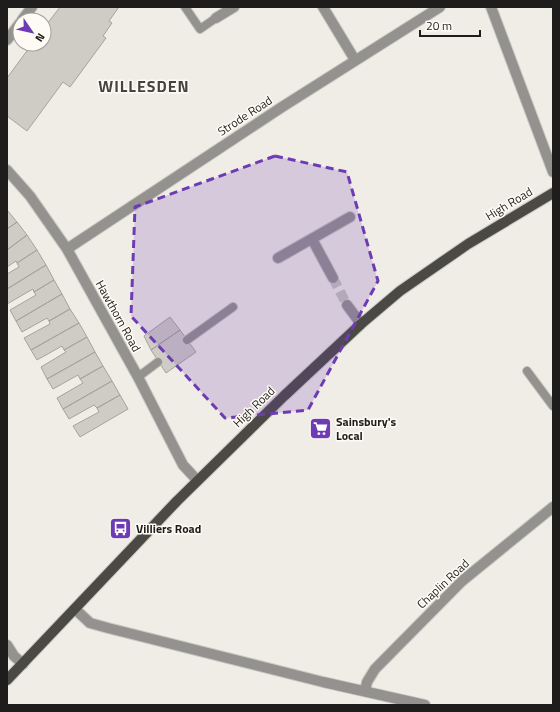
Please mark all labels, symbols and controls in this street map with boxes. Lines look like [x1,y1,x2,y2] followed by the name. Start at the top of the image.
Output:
[12,12,52,52] north arrow
[420,12,480,38] scale bar
[426,16,452,35] text: 20 m
[32,30,49,45] text: N
[98,74,190,98] district label: WILLESDEN
[214,91,276,140] street label: Strode Road
[482,182,536,225] street label: High Road
[91,276,146,355] street label: Hawthorn Road
[228,382,279,432] street label: High Road
[336,412,397,445] place label: Sainsbury's Local
[308,416,334,442] supermarket icon: Sainsbury's Local
[108,516,134,542] bus stop icon: Villiers Road
[136,519,201,538] place label: Villiers Road
[412,554,473,613] street label: Chaplin Road

